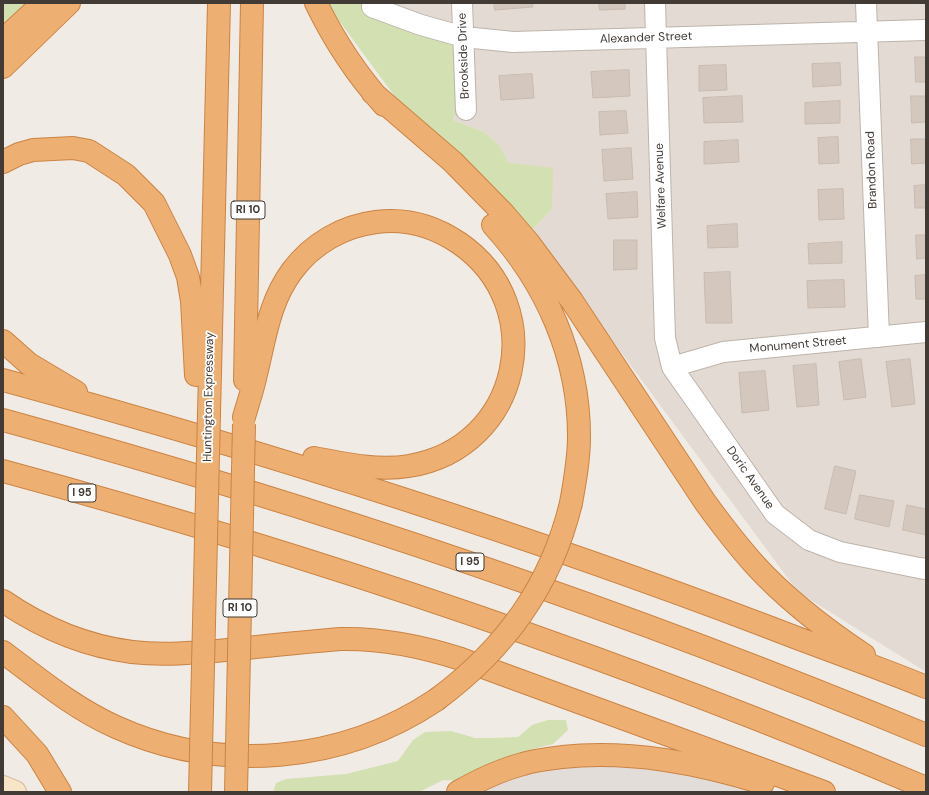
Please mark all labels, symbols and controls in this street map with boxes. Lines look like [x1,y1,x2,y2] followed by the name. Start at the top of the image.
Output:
[455,13,473,99] street label: Brookside Drive
[600,29,692,47] street label: Alexander Street
[863,131,881,209] street label: Brandon Road
[652,143,670,229] street label: Welfare Avenue
[231,201,265,219] road number: RI 10
[201,332,217,462] street label: Huntington Expressway
[749,334,847,356] street label: Monument Street
[723,444,777,512] street label: Doric Avenue
[68,484,96,502] road number: I 95
[456,553,484,571] road number: I 95
[223,599,257,617] road number: RI 10

